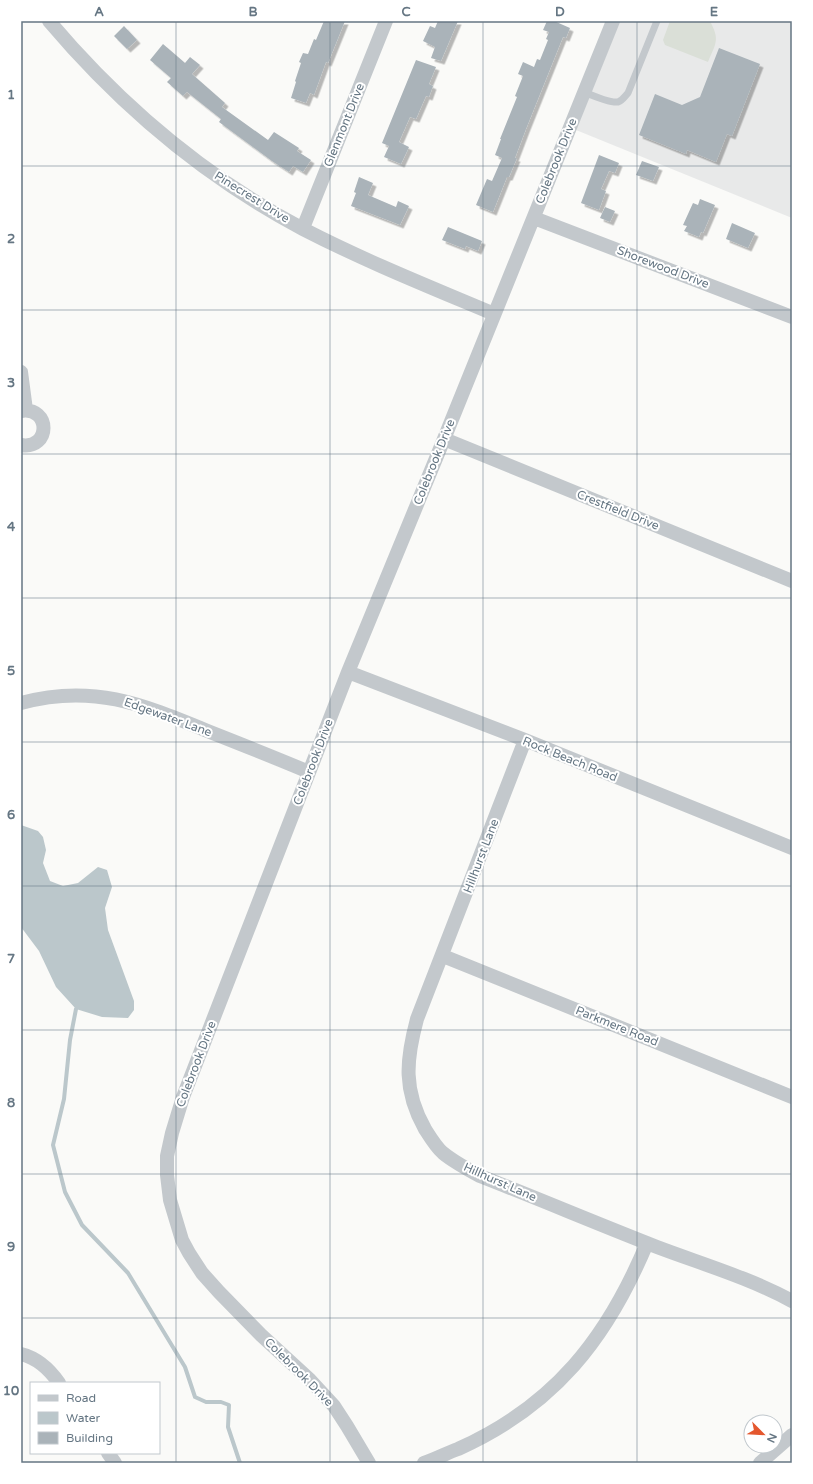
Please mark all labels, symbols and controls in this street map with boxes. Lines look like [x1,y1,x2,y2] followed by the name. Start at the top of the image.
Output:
[94,4,104,20] text: A
[248,4,258,20] text: B
[401,4,411,20] text: C
[555,4,565,20] text: D
[710,4,718,20] text: E
[321,81,367,169] street label: Glenmont Drive
[7,87,15,103] text: 1
[532,116,580,206] street label: Colebrook Drive
[212,168,292,226] street label: Pinecrest Drive
[7,231,15,247] text: 2
[615,243,711,291] street label: Shorewood Drive
[7,375,15,391] text: 3
[410,417,458,507] street label: Colebrook Drive
[575,487,661,533] street label: Crestfield Drive
[7,519,16,535] text: 4
[7,663,15,679] text: 5
[122,695,214,739] street label: Edgewater Lane
[290,717,336,807] street label: Colebrook Drive
[521,734,619,784] street label: Rock Beach Road
[7,807,15,823] text: 6
[460,817,502,895] street label: Hillhurst Lane
[7,951,15,967] text: 7
[574,1003,660,1049] street label: Parkmere Road
[173,1019,219,1109] street label: Colebrook Drive
[7,1095,15,1111] text: 8
[461,1160,539,1204] street label: Hillhurst Lane
[7,1239,15,1255] text: 9
[262,1335,336,1409] street label: Colebrook Drive
[30,1382,160,1454] legend
[3,1383,19,1399] text: 10
[66,1391,96,1405] text: Road
[66,1411,101,1425] text: Water
[743,1414,783,1454] north arrow
[66,1431,113,1445] text: Building
[764,1431,779,1445] text: N

